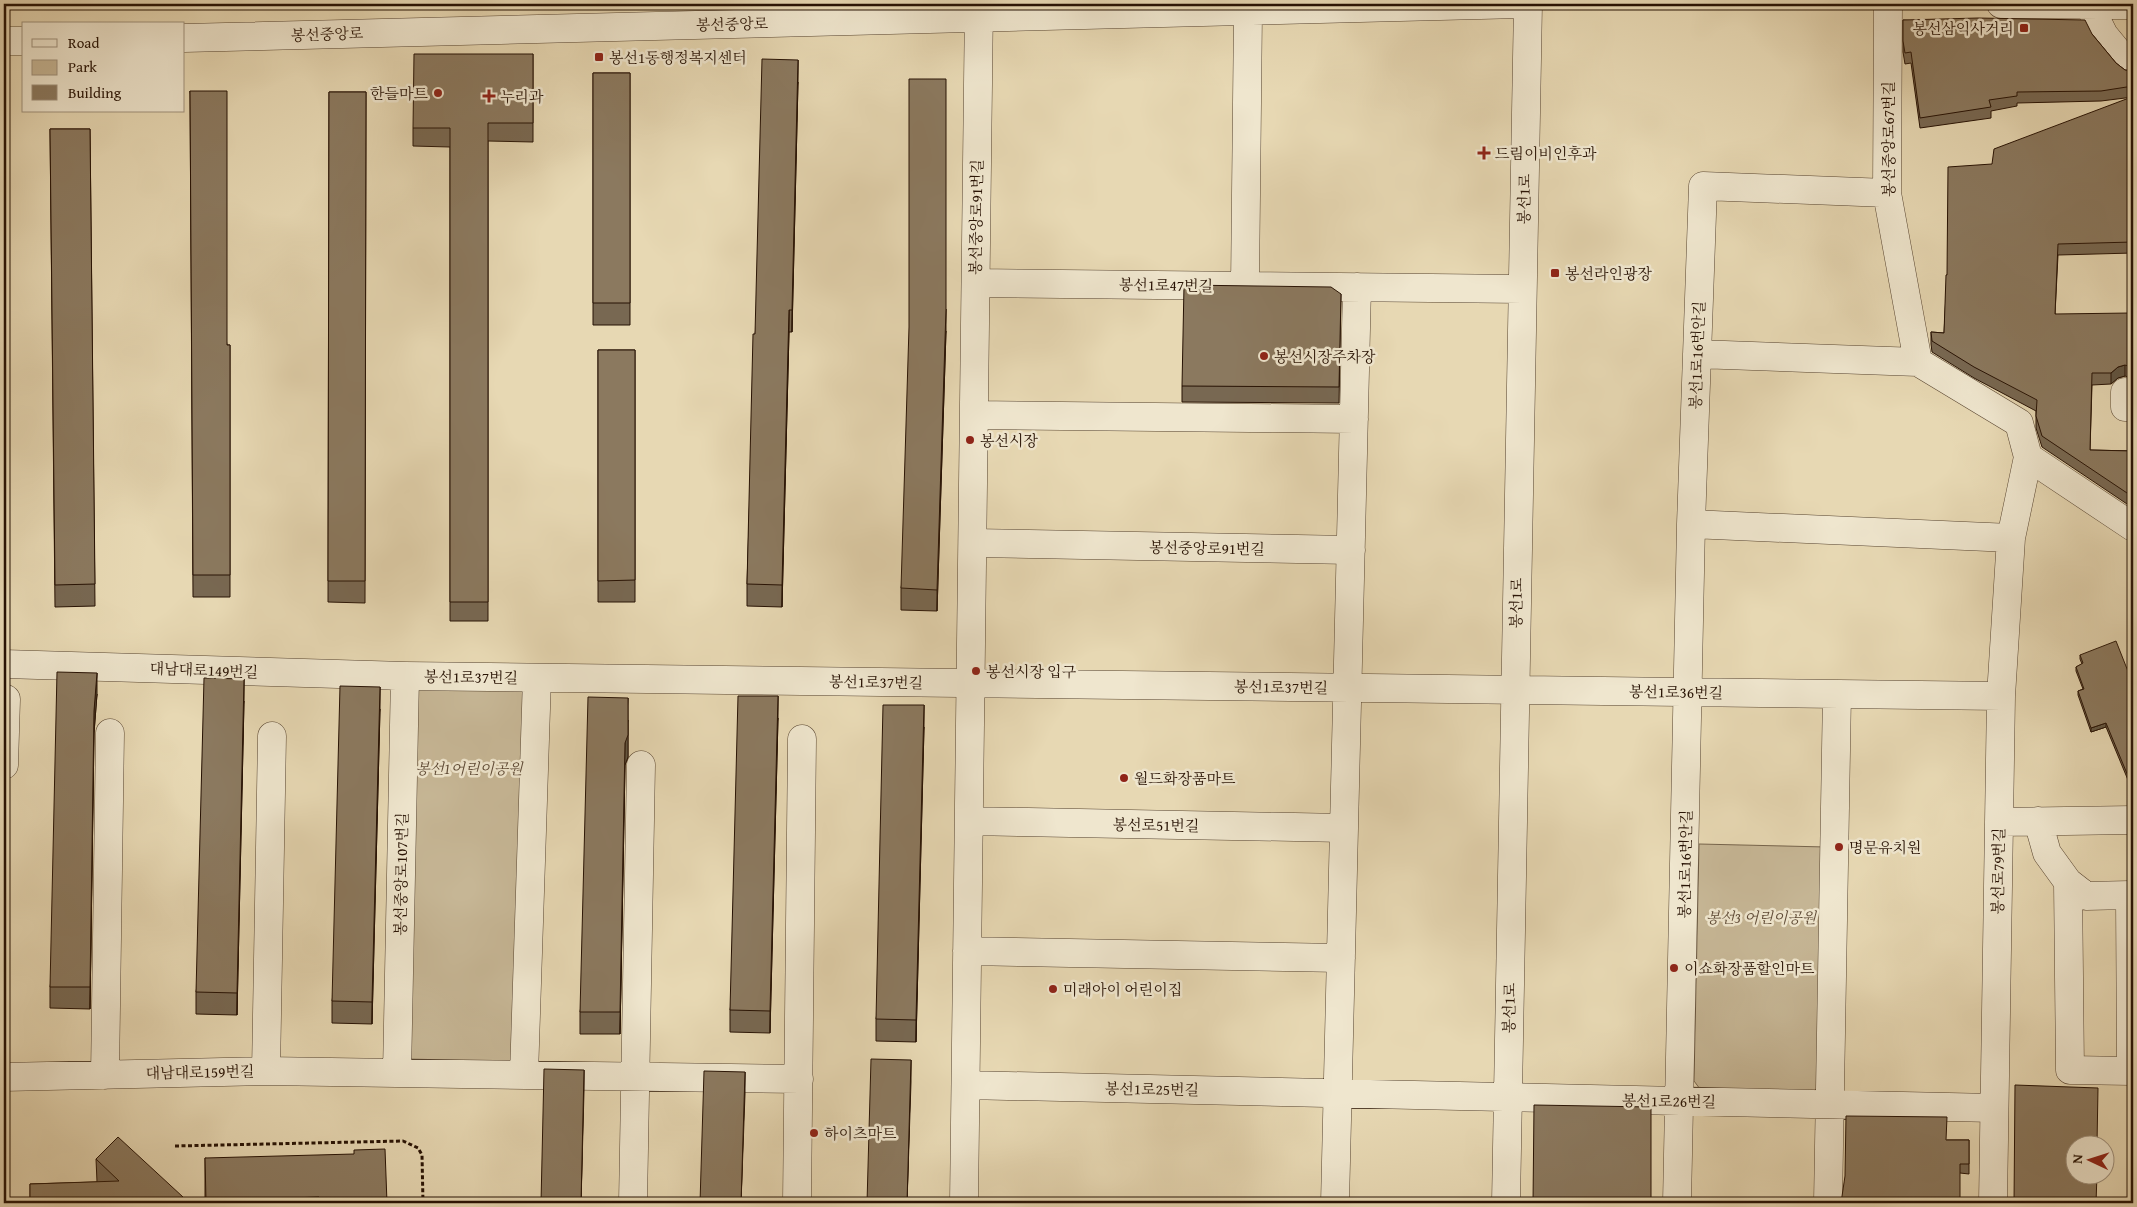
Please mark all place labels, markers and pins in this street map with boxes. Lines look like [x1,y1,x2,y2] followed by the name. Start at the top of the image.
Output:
[1913,18,2014,39] place label: 봉선삼익사거리
[2018,22,2030,34] marker: 봉선삼익사거리
[609,47,747,68] place label: 봉선1동행정복지센터
[593,51,605,63] marker: 봉선1동행정복지센터
[370,83,429,104] place label: 한들마트
[500,86,544,107] place label: 누리과
[432,87,444,99] marker: 한들마트
[482,89,496,103] marker: 누리과
[1495,143,1597,164] place label: 드림이비인후과
[1477,146,1491,160] marker: 드림이비인후과
[1565,263,1652,284] place label: 봉선라인광장
[1549,267,1561,279] marker: 봉선라인광장
[1274,346,1376,367] place label: 봉선시장주차장
[1258,350,1270,362] marker: 봉선시장주차장
[980,430,1038,451] place label: 봉선시장
[964,434,976,446] marker: 봉선시장
[986,661,1077,682] place label: 봉선시장 입구
[970,665,982,677] marker: 봉선시장 입구
[1134,768,1236,789] place label: 월드화장품마트
[1118,772,1130,784] marker: 월드화장품마트
[1849,837,1921,858] place label: 명문유치원
[1833,841,1845,853] marker: 명문유치원
[1684,958,1815,979] place label: 이쇼화장품할인마트
[1668,962,1680,974] marker: 이쇼화장품할인마트
[1063,979,1182,1000] place label: 미래아이 어린이집
[1047,983,1059,995] marker: 미래아이 어린이집
[824,1123,897,1144] place label: 하이츠마트
[808,1127,820,1139] marker: 하이츠마트

